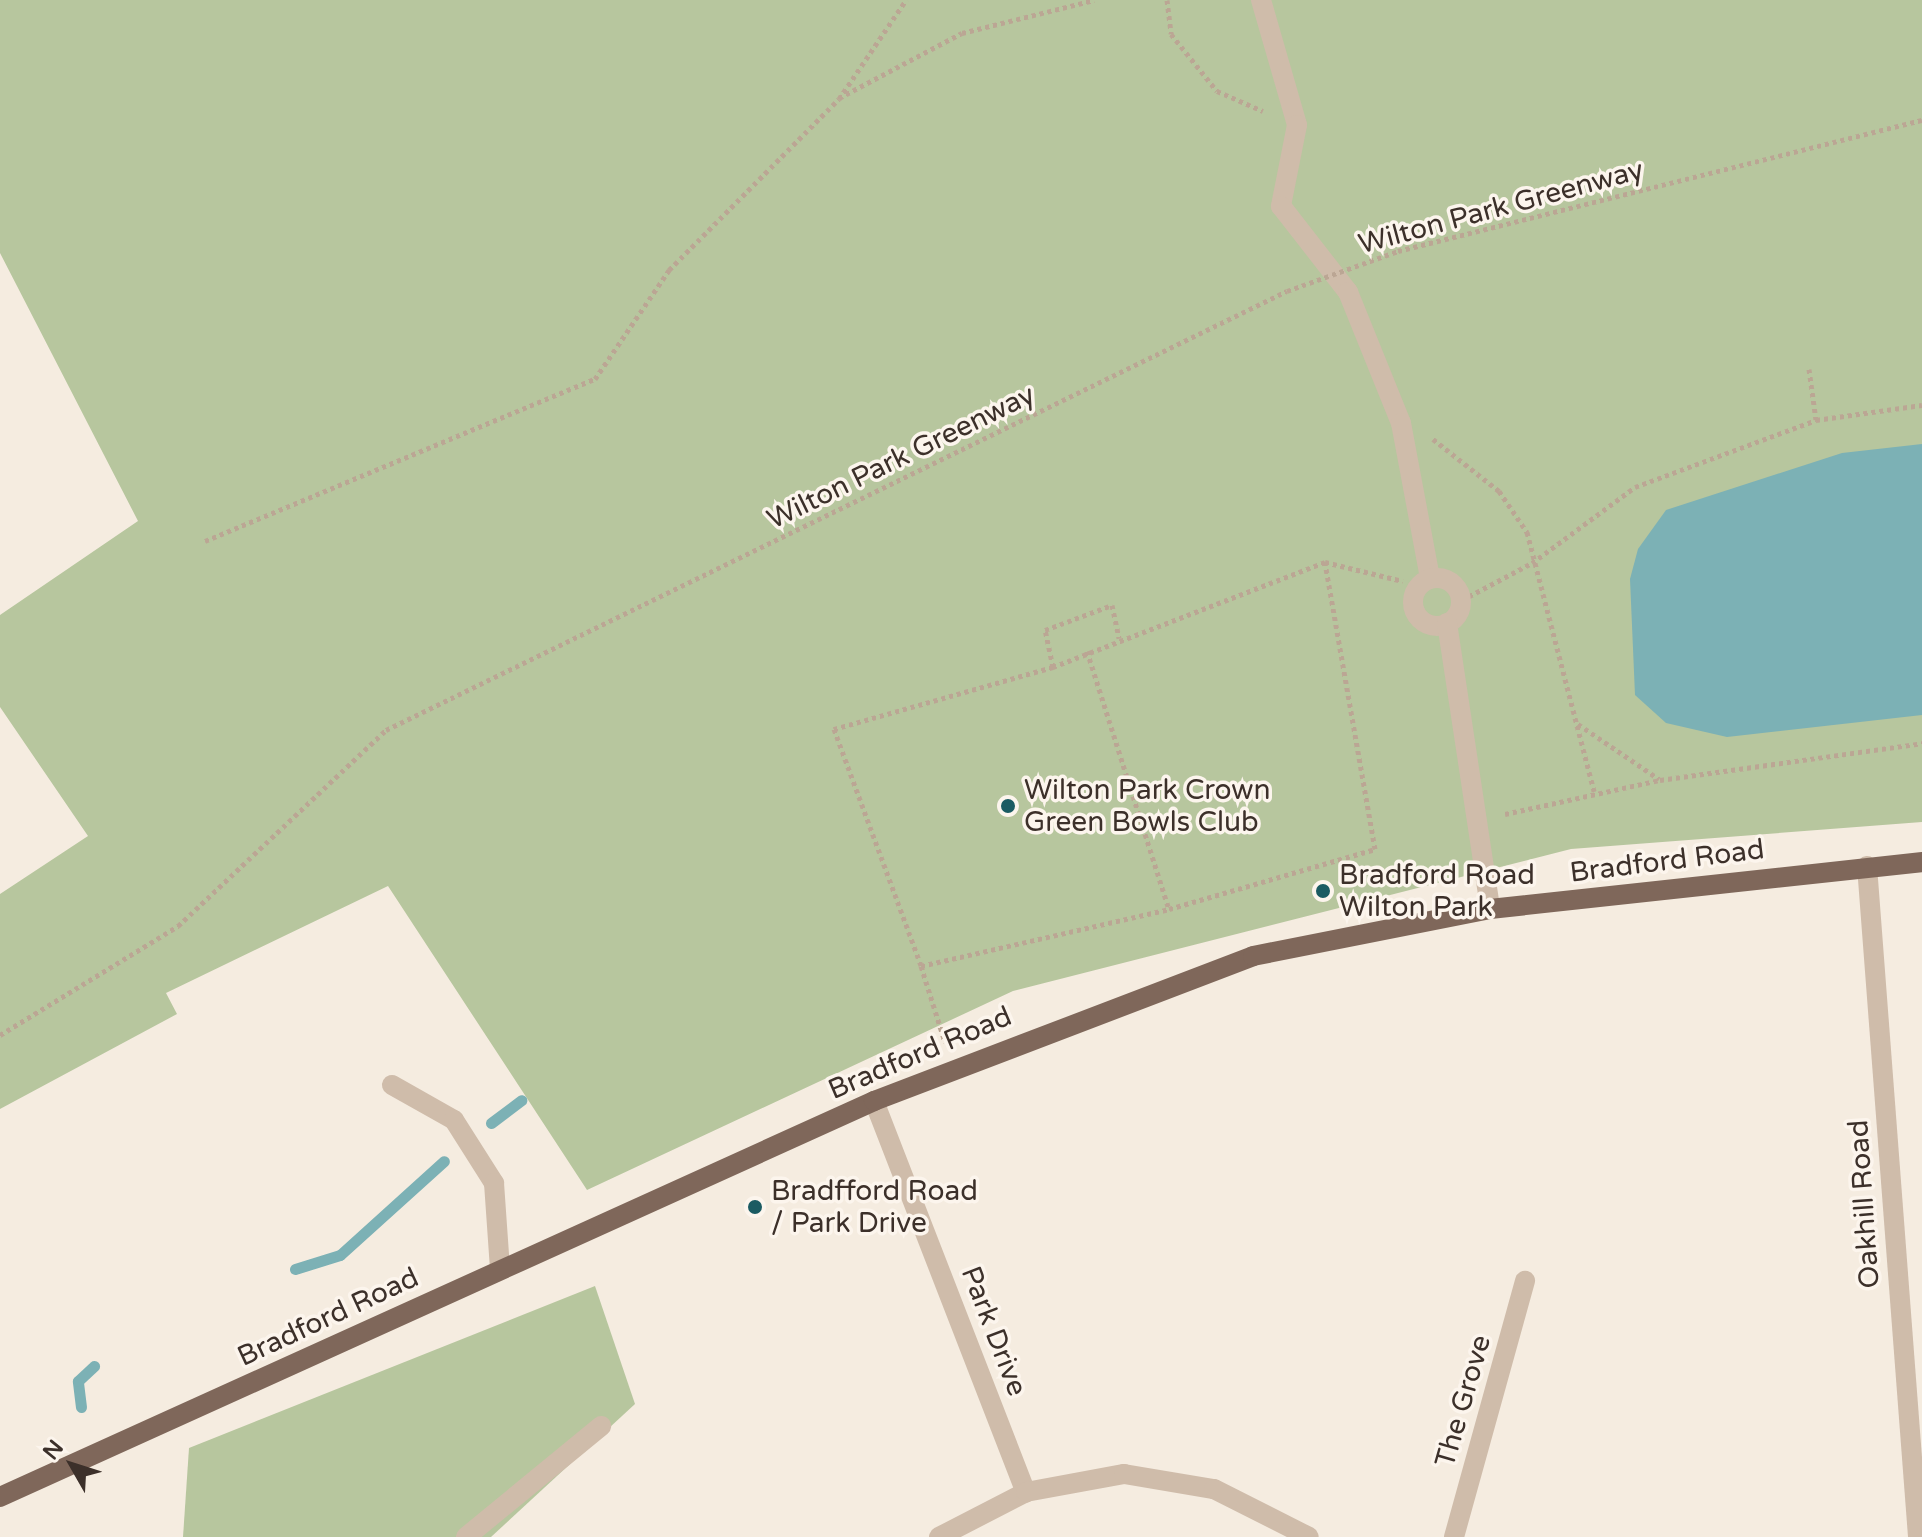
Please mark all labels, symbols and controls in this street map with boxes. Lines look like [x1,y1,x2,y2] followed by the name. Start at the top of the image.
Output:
[1355,153,1647,261] street label: Wilton Park Greenway
[762,378,1040,536] street label: Wilton Park Greenway
[1024,773,1271,839] place label: Wilton Park Crown Green Bowls Club
[999,797,1017,815] marker: Wilton Park Crown Green Bowls Club
[1568,832,1766,890] street label: Bradford Road
[1339,858,1535,924] place label: Bradford Road Wilton Park
[1314,882,1332,900] marker: Bradford Road Wilton Park
[823,999,1017,1107] street label: Bradford Road
[1841,1119,1887,1289] street label: Oakhill Road
[771,1174,978,1240] place label: Bradfford Road / Park Drive
[746,1198,764,1216] marker: Bradfford Road / Park Drive
[232,1260,424,1374] street label: Bradford Road
[954,1261,1034,1401] street label: Park Drive
[1428,1331,1498,1471] street label: The Grove
[32,1425,112,1505] north arrow
[38,1435,69,1465] text: N

